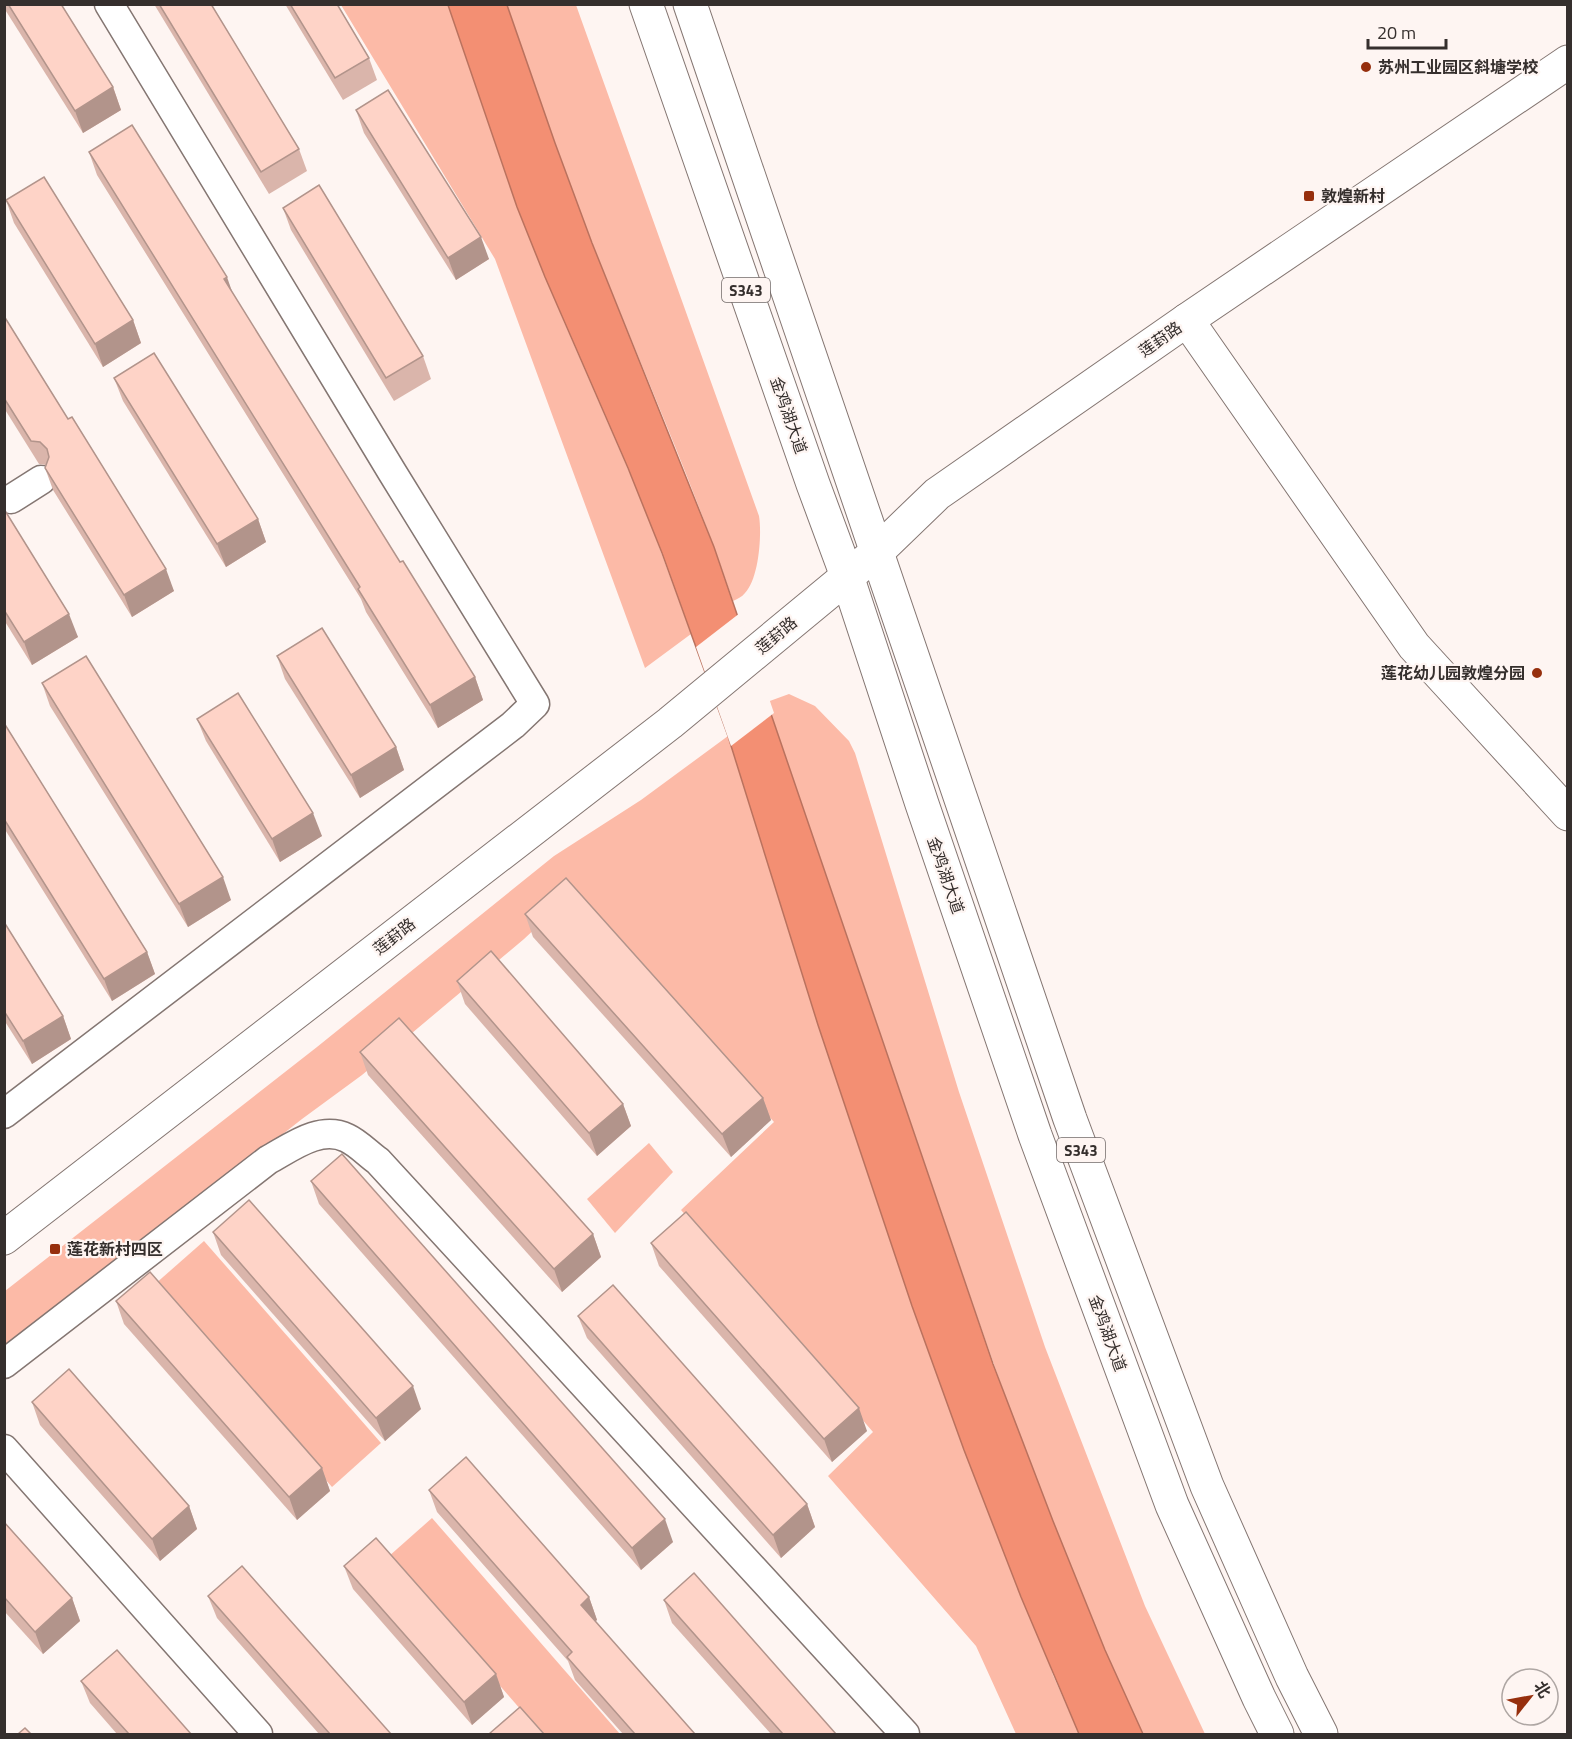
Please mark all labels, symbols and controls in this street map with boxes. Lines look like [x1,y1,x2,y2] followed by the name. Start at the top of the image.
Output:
[1368,12,1446,50] scale bar
[1377,19,1416,46] text: 20 m
[1378,55,1539,79] place label: 苏州工业园区斜塘学校
[1359,60,1373,74] marker: 苏州工业园区斜塘学校
[1321,184,1385,208] place label: 敦煌新村
[1302,189,1316,203] marker: 敦煌新村
[722,278,770,302] road number: S343
[1133,315,1187,363] street label: 莲葑路
[765,373,813,457] street label: 金鸡湖大道
[750,610,802,660] street label: 莲葑路
[1381,661,1525,685] place label: 莲花幼儿园敦煌分园
[1530,666,1544,680] marker: 莲花幼儿园敦煌分园
[922,833,970,917] street label: 金鸡湖大道
[368,912,420,960] street label: 莲葑路
[1057,1138,1105,1162] road number: S343
[67,1237,163,1261] place label: 莲花新村四区
[48,1242,62,1256] marker: 莲花新村四区
[1083,1291,1133,1375] street label: 金鸡湖大道
[1500,1667,1560,1727] north arrow
[1528,1676,1557,1702] text: 北

